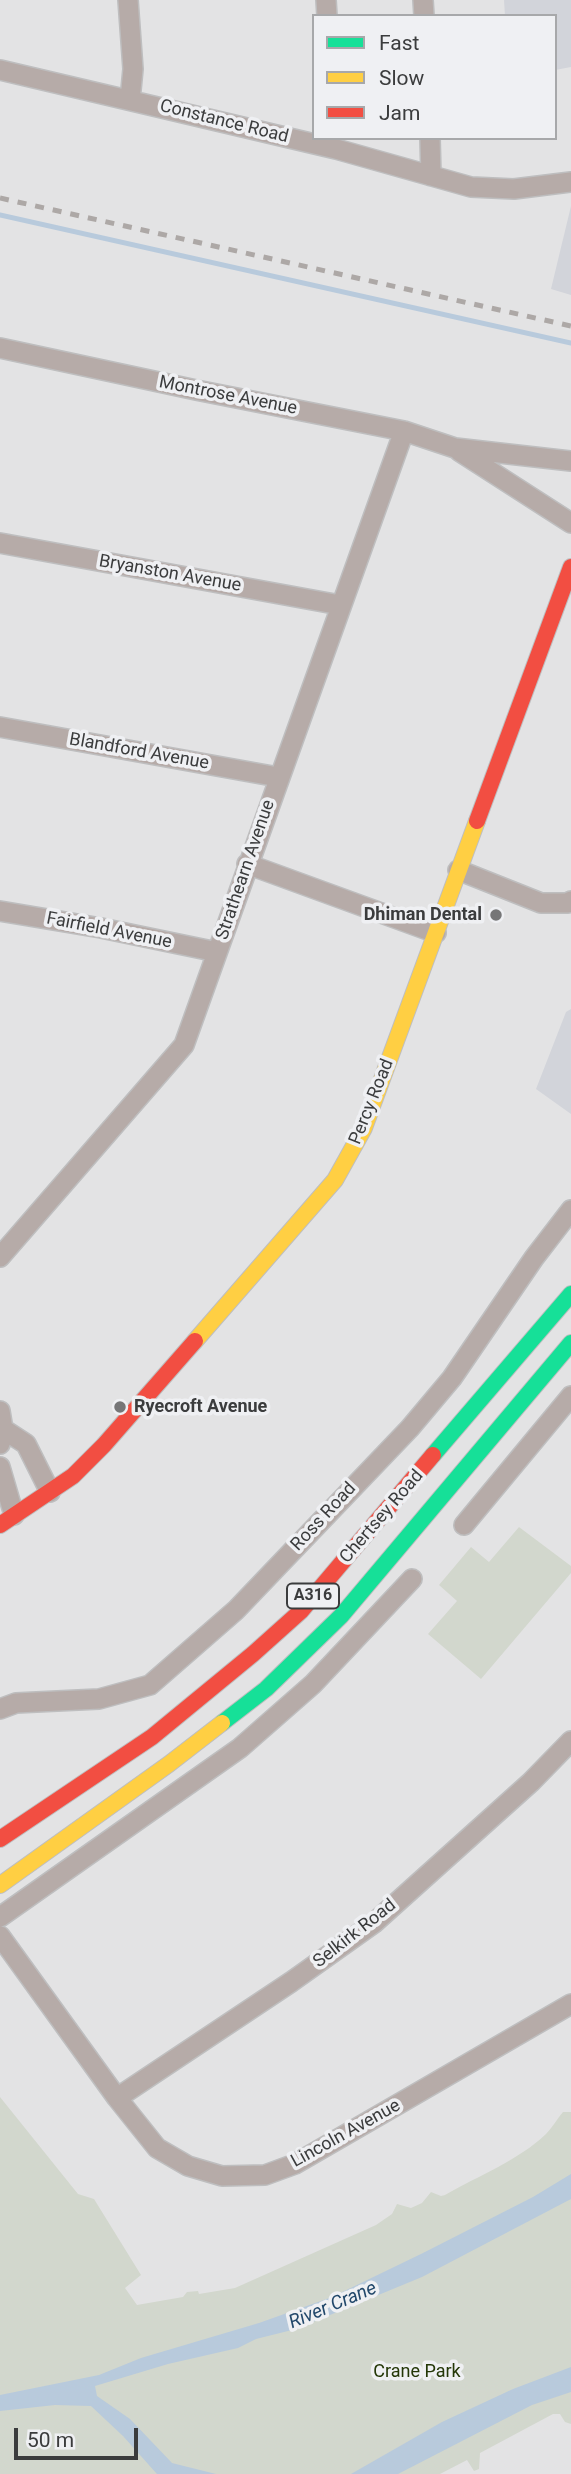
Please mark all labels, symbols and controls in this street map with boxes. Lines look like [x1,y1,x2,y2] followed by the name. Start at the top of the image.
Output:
[312,14,557,140] legend
[379,31,419,55] text: Fast
[379,66,424,90] text: Slow
[158,96,290,148] street label: Constance Road
[379,101,420,125] text: Jam
[157,372,299,420] street label: Montrose Avenue
[97,551,243,597] street label: Bryanston Avenue
[67,729,211,775] street label: Blandford Avenue
[212,797,280,943] street label: Strathearn Avenue
[364,904,482,926] place label: Dhiman Dental
[488,907,504,923] marker: Dhiman Dental
[44,908,174,954] street label: Fairfield Avenue
[345,1056,399,1148] street label: Percy Road
[134,1396,267,1418] place label: Ryecroft Avenue
[112,1399,128,1415] marker: Ryecroft Avenue
[336,1466,428,1568] street label: Chertsey Road
[287,1478,361,1556] street label: Ross Road
[287,1584,339,1608] road number: A316
[309,1895,401,1973] street label: Selkirk Road
[288,2095,404,2173] street label: Lincoln Avenue
[286,2277,380,2335] water label: River Crane
[373,2361,461,2383] park label: Crane Park
[18,2414,142,2458] scale bar
[27,2428,74,2452] text: 50 m

